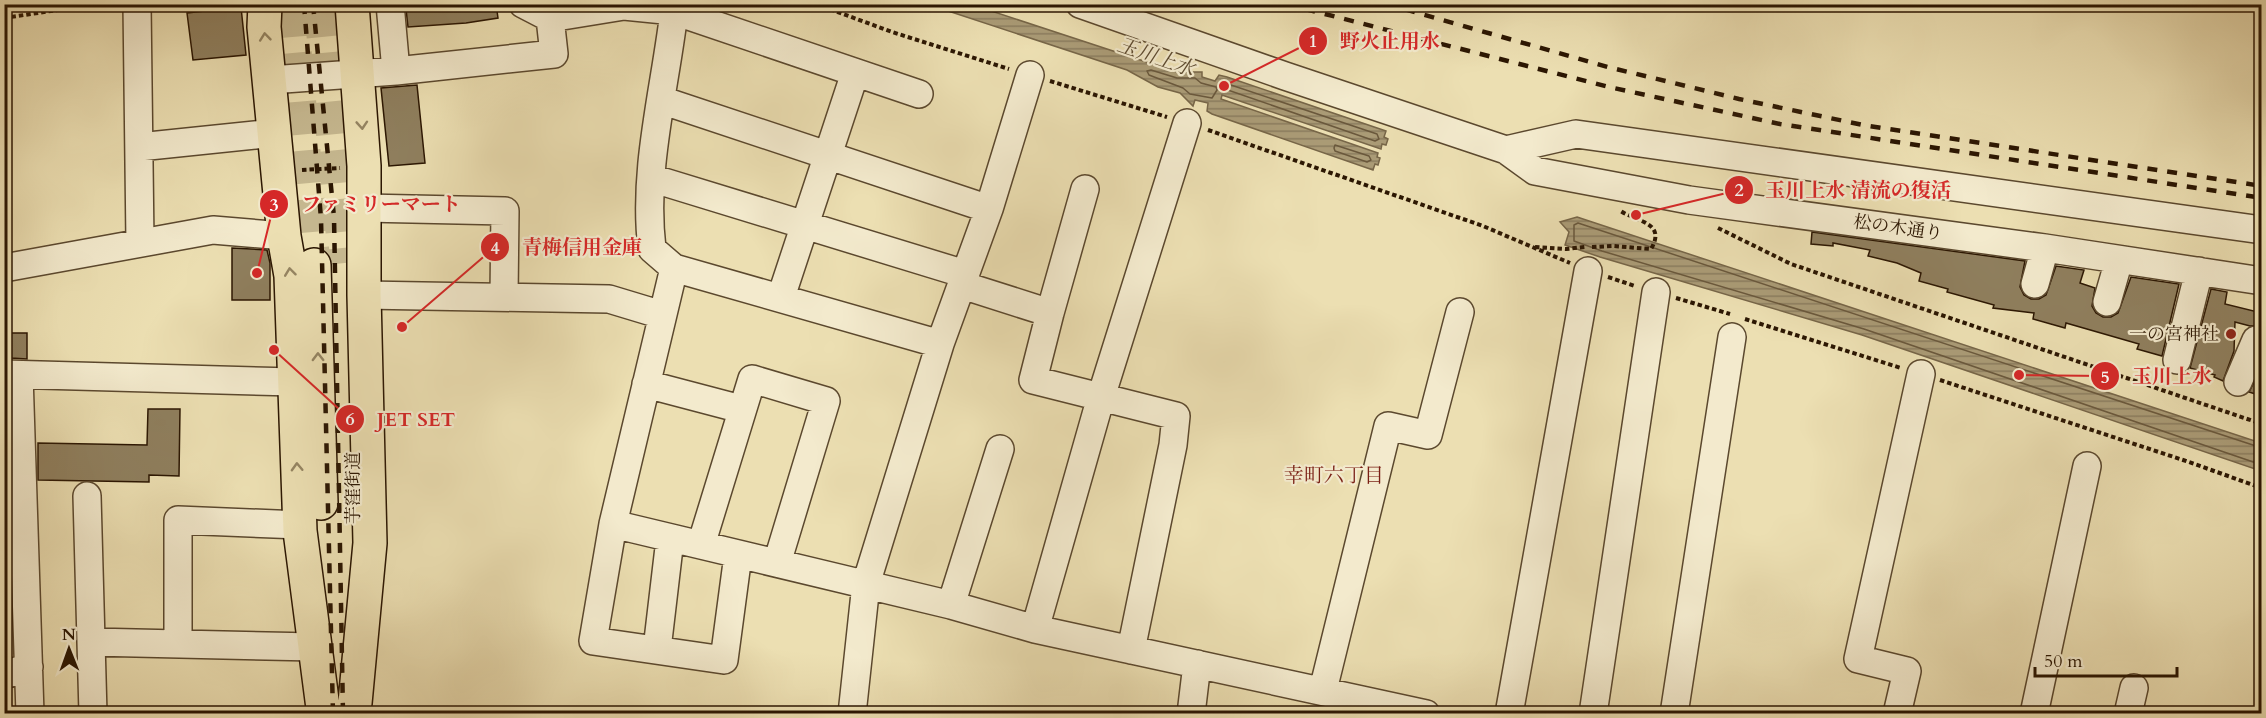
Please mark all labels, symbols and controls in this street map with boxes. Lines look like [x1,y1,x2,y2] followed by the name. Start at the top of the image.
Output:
[1298,22,1452,60] callout: 野火止用水
[1340,28,1440,55] text: 野火止用水
[1308,29,1318,54] text: 1
[1114,31,1200,83] water label: 玉川上水
[259,32,272,41] one-way arrow
[355,121,368,130] one-way arrow
[1724,171,1963,209] callout: 玉川上水 清流の復活
[1765,177,1951,204] text: 玉川上水 清流の復活
[1734,178,1744,203] text: 2
[259,185,473,223] callout: ファミリーマート
[301,191,461,218] text: ファミリーマート
[269,193,279,218] text: 3
[1852,209,1944,247] street label: 松の木通り
[480,228,654,266] callout: 青梅信用金庫
[522,234,642,261] text: 青梅信用金庫
[490,236,500,261] text: 4
[284,268,296,277] one-way arrow
[2129,322,2219,347] place label: 一の宮神社
[2224,327,2238,341] marker: 一の宮神社
[312,352,324,361] one-way arrow
[2090,357,2224,395] callout: 玉川上水
[2132,363,2212,390] text: 玉川上水
[2100,365,2110,390] text: 5
[335,400,467,438] callout: JET SET
[374,406,456,433] text: JET SET
[345,407,355,432] text: 6
[341,452,366,524] street label: 芋窪街道
[291,462,304,471] one-way arrow
[1284,462,1384,489] district label: 幸町六丁目
[39,619,99,679] north arrow
[62,624,76,646] text: N
[2035,640,2178,678] scale bar
[2044,649,2083,674] text: 50 m

